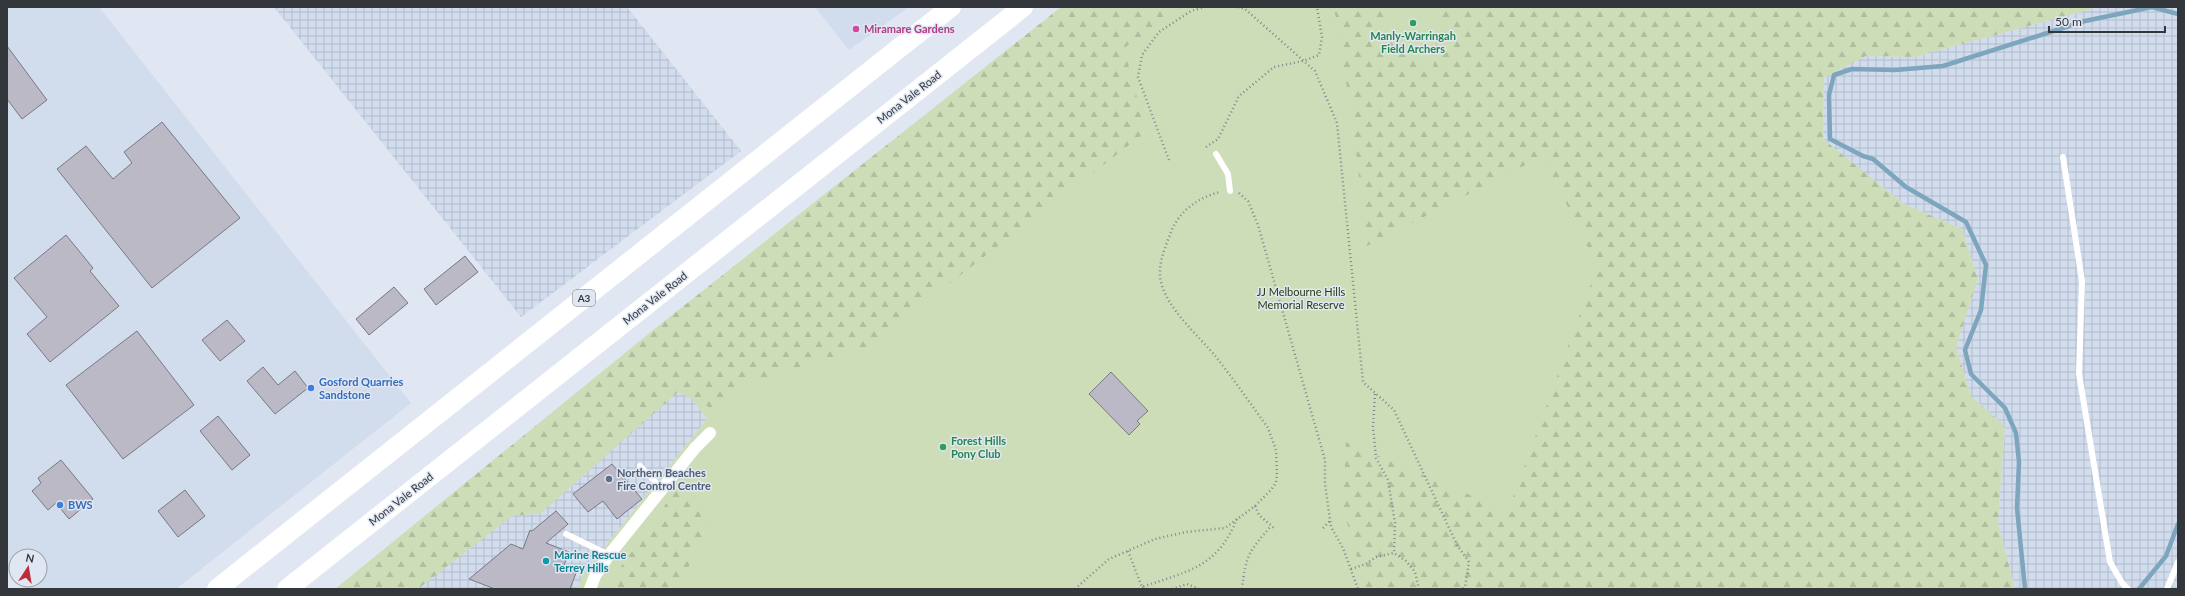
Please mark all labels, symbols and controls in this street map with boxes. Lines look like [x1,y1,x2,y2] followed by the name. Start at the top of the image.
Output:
[2049,8,2165,34] scale bar
[2055,14,2082,29] text: 50 m
[1408,18,1418,28] marker: Manly-Warringah Field Archers
[864,22,955,35] place label: Miramare Gardens
[851,24,861,34] marker: Miramare Gardens
[1370,29,1456,55] place label: Manly-Warringah Field Archers
[874,67,943,126] street label: Mona Vale Road
[620,268,689,327] street label: Mona Vale Road
[1257,285,1346,311] park label: JJ Melbourne Hills Memorial Reserve
[573,290,595,306] road number: A3
[319,375,404,401] place label: Gosford Quarries Sandstone
[306,383,316,393] marker: Gosford Quarries Sandstone
[951,434,1006,460] place label: Forest Hills Pony Club
[938,442,948,452] marker: Forest Hills Pony Club
[617,466,711,492] place label: Northern Beaches Fire Control Centre
[366,469,435,528] street label: Mona Vale Road
[604,474,614,484] marker: Northern Beaches Fire Control Centre
[68,498,93,511] place label: BWS
[55,500,65,510] marker: BWS
[8,548,48,588] north arrow
[554,548,626,574] place label: Marine Rescue Terrey Hills
[25,550,36,565] text: N
[541,556,551,566] marker: Marine Rescue Terrey Hills

